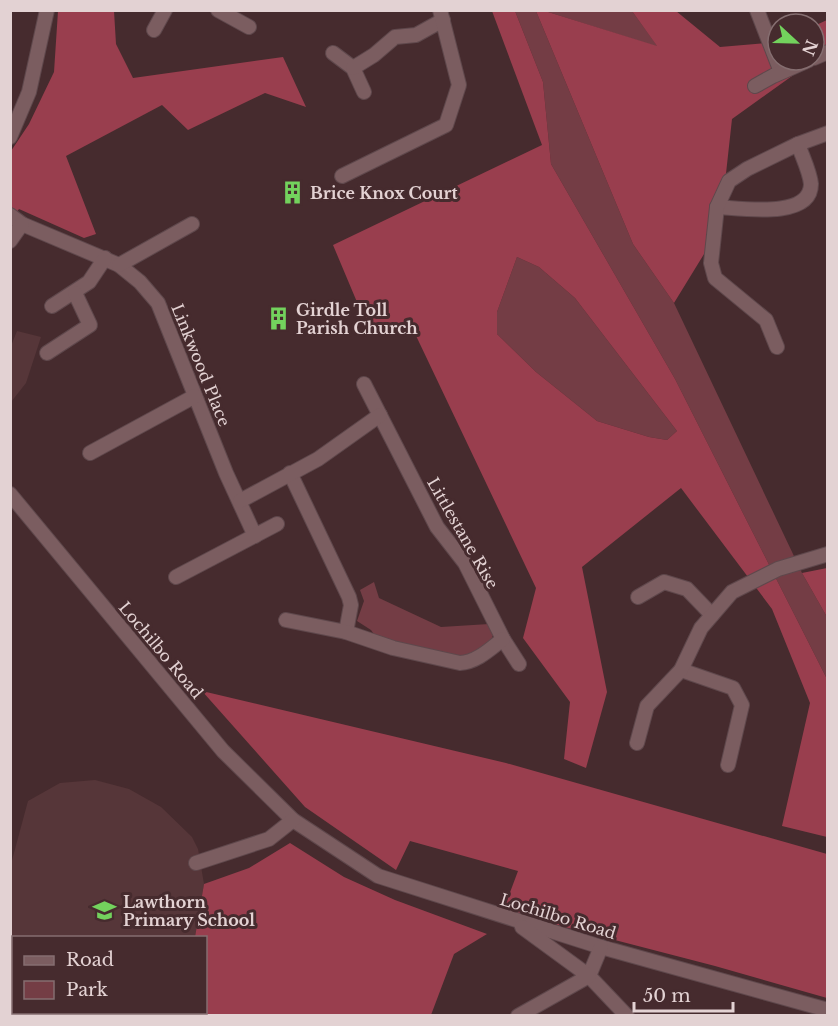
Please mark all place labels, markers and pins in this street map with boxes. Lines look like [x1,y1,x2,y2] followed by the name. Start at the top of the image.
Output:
[279,180,305,206] building icon: Brice Knox Court
[310,183,459,203] place label: Brice Knox Court
[296,300,418,338] place label: Girdle Toll Parish Church
[265,306,291,332] building icon: Girdle Toll Parish Church
[123,892,255,930] place label: Lawthorn Primary School
[92,898,118,924] school or university icon: Lawthorn Primary School

